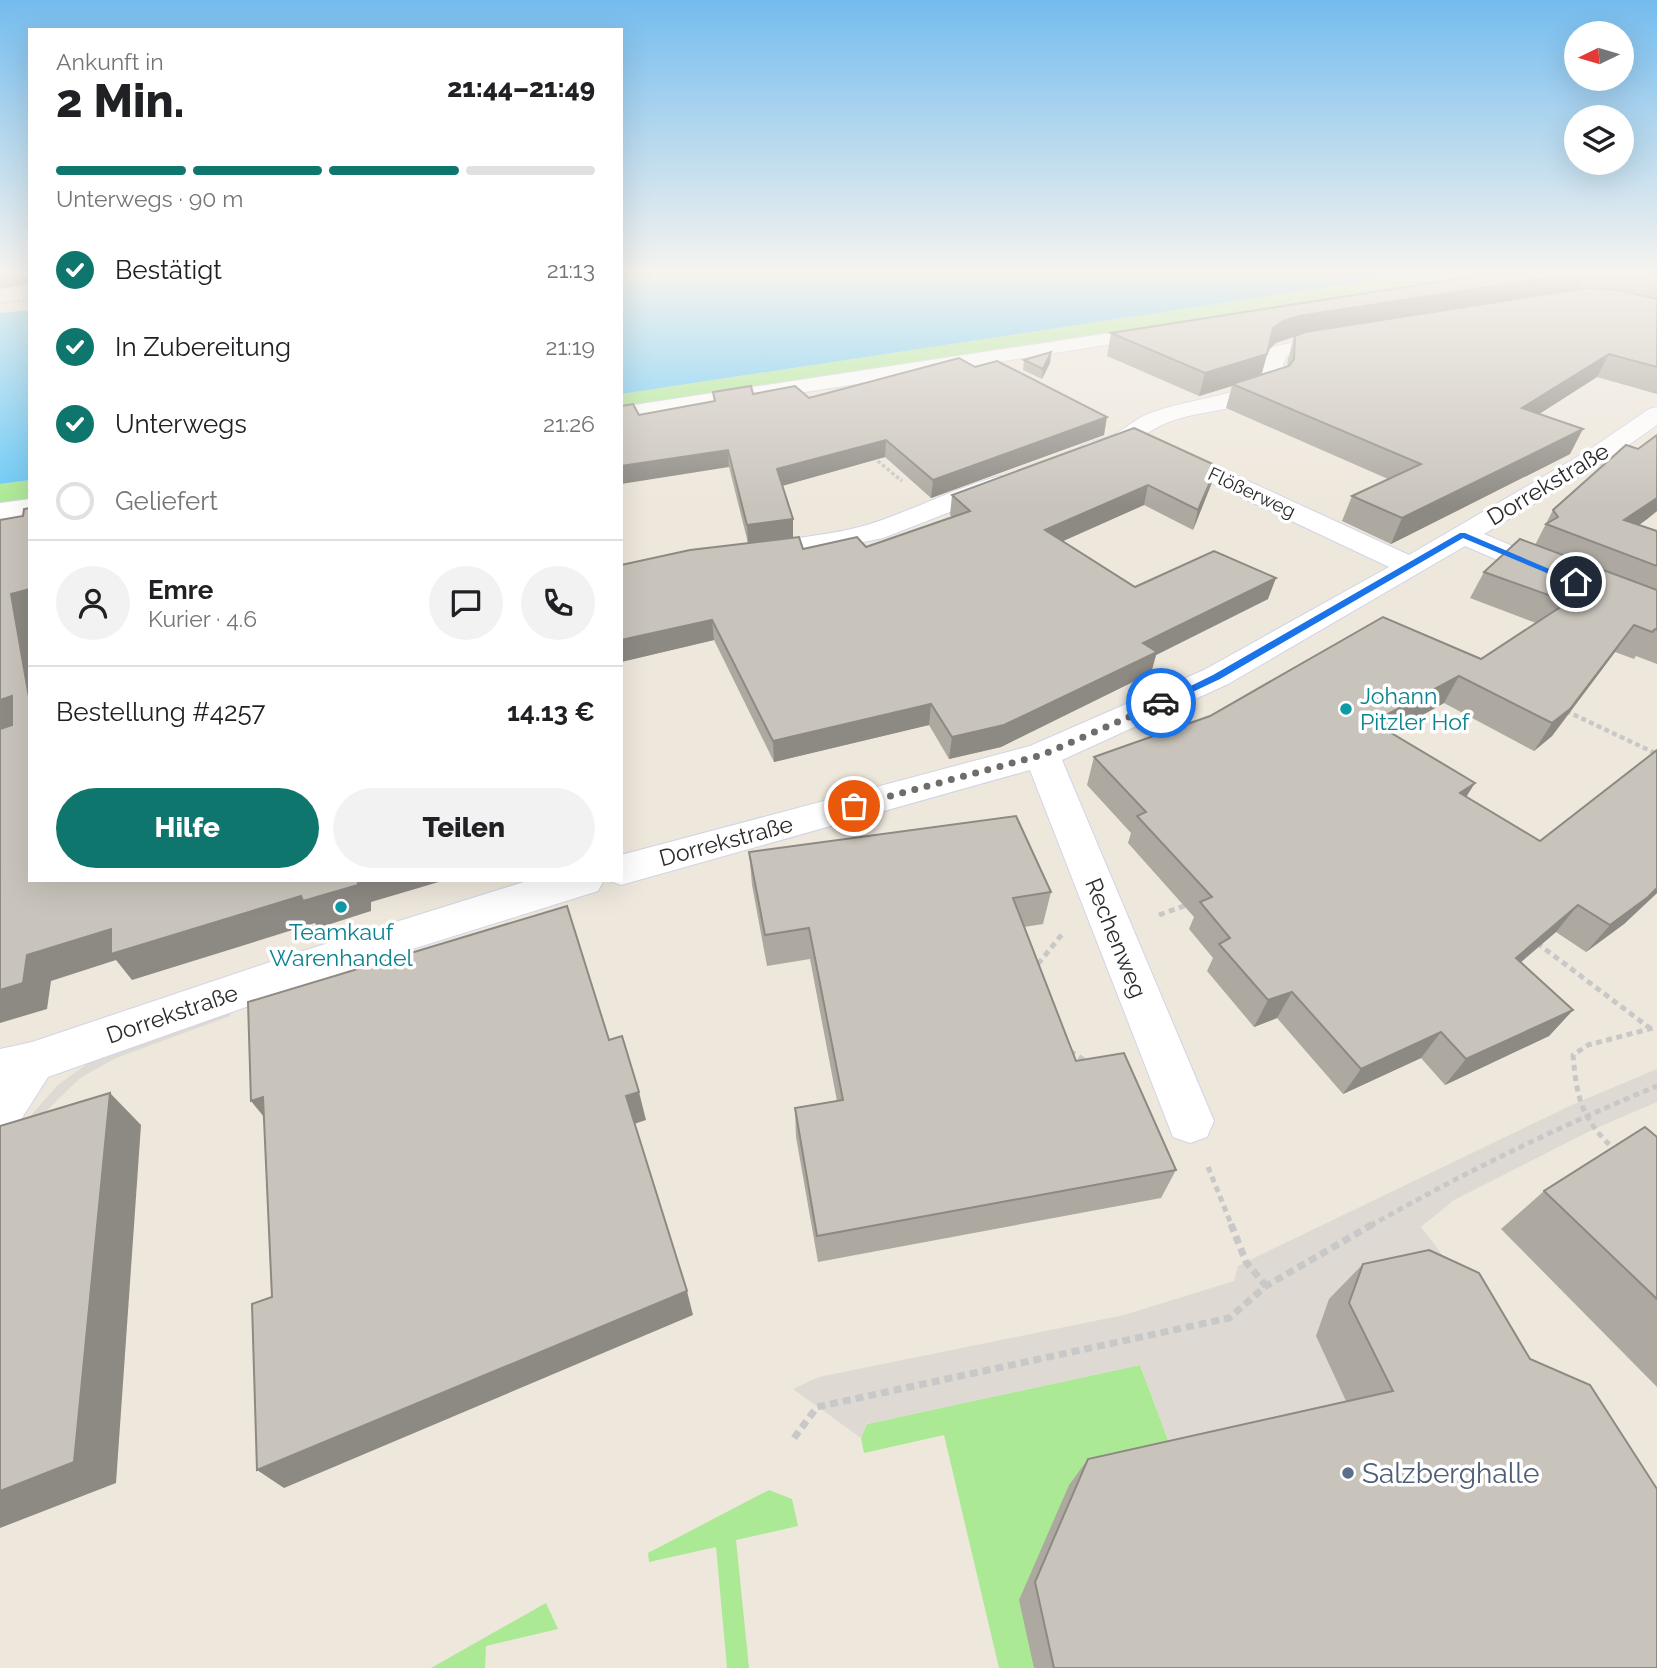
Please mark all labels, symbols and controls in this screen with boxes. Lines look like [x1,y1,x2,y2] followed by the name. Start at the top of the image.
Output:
[1564,21,1634,91] north arrow
[1564,21,1634,175] map controls
[56,48,164,75] text: Ankunft in
[447,73,595,103] text: 21:44–21:49
[56,74,185,128] text: 2 Min.
[1564,105,1634,175] button: layers
[56,185,243,212] text: Unterwegs · 90 m
[56,251,94,289] icon: check
[115,255,222,285] text: Bestätigt
[547,256,595,283] text: 21:13
[56,328,94,366] icon: check
[115,332,291,362] text: In Zubereitung
[546,333,595,360] text: 21:19
[56,405,94,443] icon: check
[115,409,247,439] text: Unterwegs
[543,410,595,437] text: 21:26
[1482,437,1613,530] street label: Dorrekstraße
[1205,462,1299,522] street label: Flößerweg
[115,486,218,516] text: Geliefert
[1546,552,1606,612] pin
[1557,563,1595,601] icon: home
[56,566,130,640] button: person
[429,566,503,640] button: chat
[521,566,595,640] button: phone
[148,575,213,605] text: Emre
[148,605,257,632] text: Kurier · 4.6
[1126,668,1196,738] courier
[1360,682,1471,735] place label: Johann Pitzler Hof
[1142,684,1180,722] icon: car
[56,697,265,727] text: Bestellung #4257
[507,697,595,727] text: 14.13 €
[1338,701,1354,717] marker: Johann Pitzler Hof
[824,776,884,836] pin
[835,787,873,825] icon: bag
[56,788,319,868] button: Hilfe
[333,788,595,868] button: Teilen
[656,810,796,871] street label: Dorrekstraße
[1080,874,1153,1002] street label: Rechenweg
[333,899,349,915] marker: Teamkauf Warenhandel
[269,918,413,971] place label: Teamkauf Warenhandel
[103,978,241,1049] street label: Dorrekstraße
[1362,1457,1539,1490] place label: Salzberghalle
[1340,1465,1356,1481] marker: Salzberghalle

